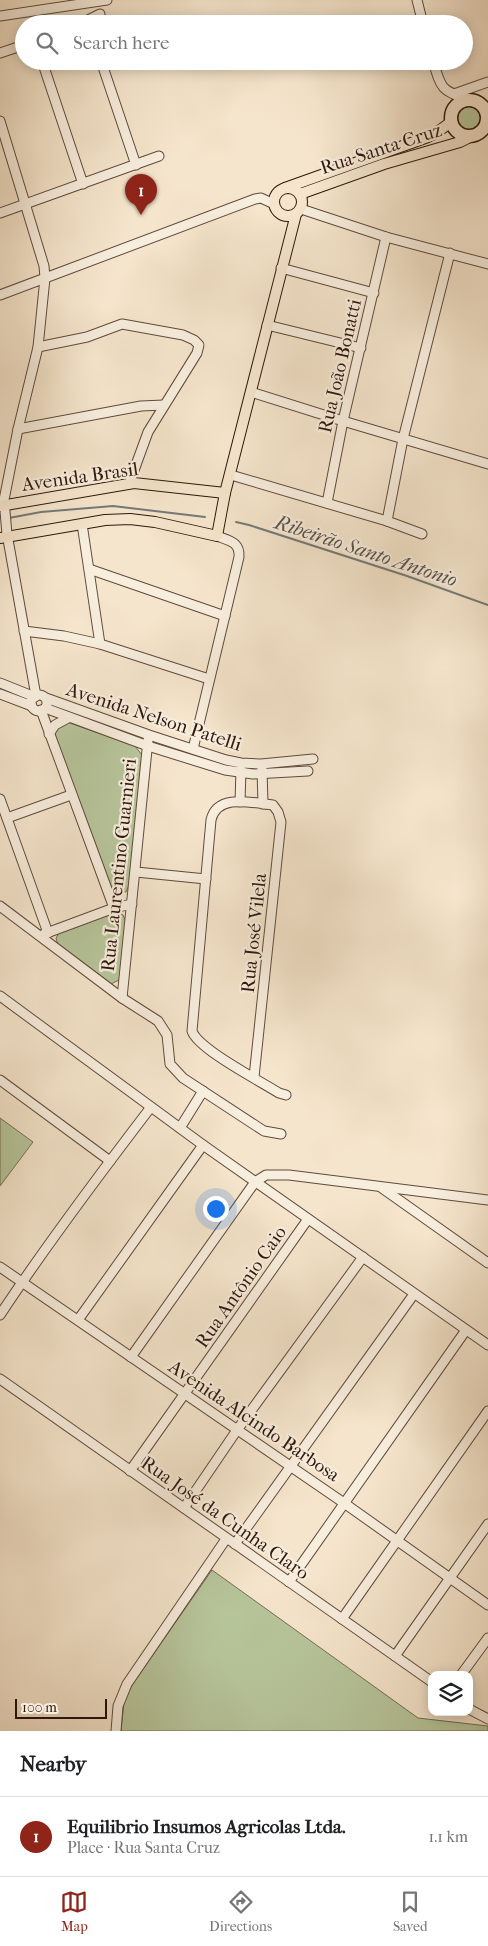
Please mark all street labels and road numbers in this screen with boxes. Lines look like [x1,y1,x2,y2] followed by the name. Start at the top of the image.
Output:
[318,119,444,179] street label: Rua Santa Cruz
[314,296,366,435] street label: Rua João Bonatti
[19,458,140,496] street label: Avenida Brasil
[63,678,245,756] street label: Avenida Nelson Patelli
[97,757,141,973] street label: Rua Laurentino Guarnieri
[237,872,271,994] street label: Rua José Vilela
[191,1222,291,1352] street label: Rua Antônio Caio
[164,1355,344,1486] street label: Avenida Alcindo Barbosa
[137,1452,313,1584] street label: Rua José da Cunha Claro

